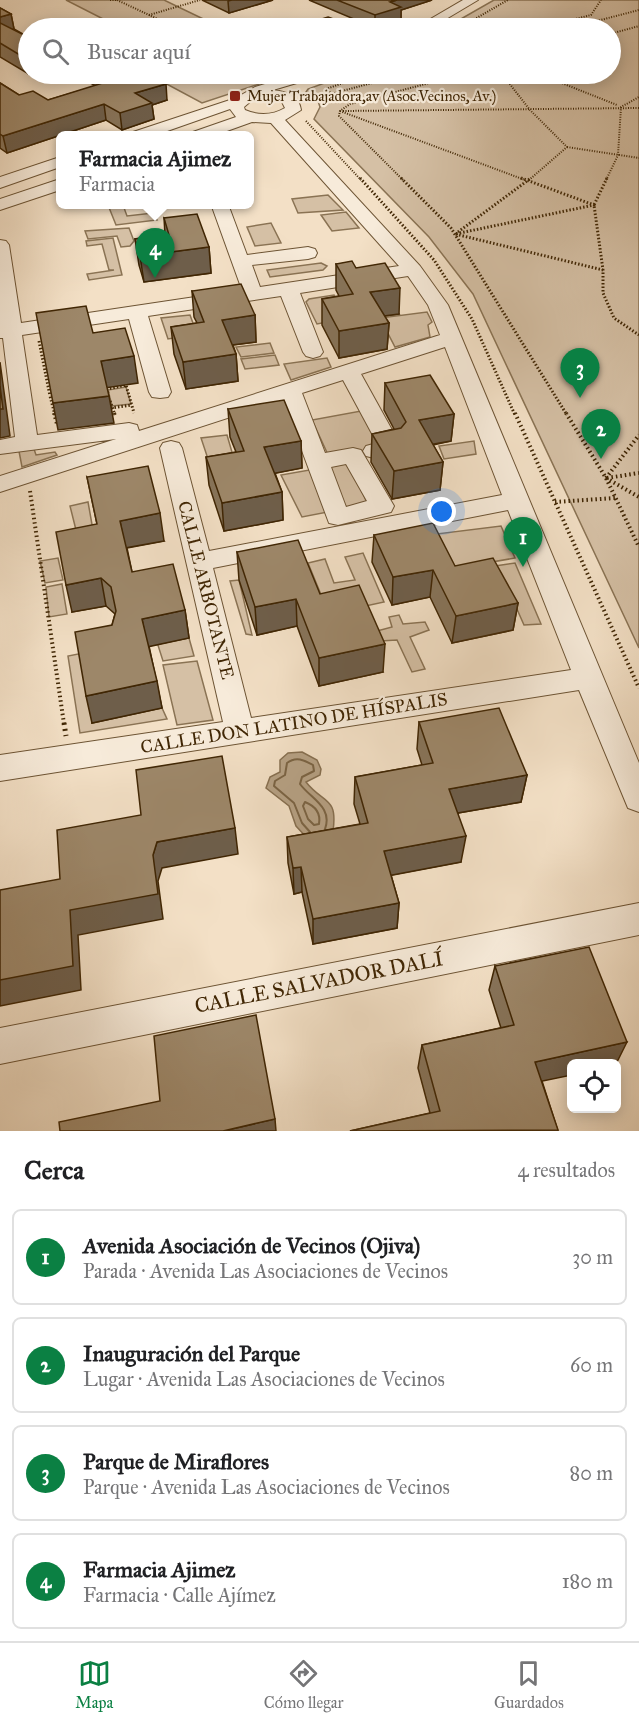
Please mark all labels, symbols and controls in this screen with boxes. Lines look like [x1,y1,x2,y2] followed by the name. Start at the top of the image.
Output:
[18,18,621,84] search box
[39,35,72,68] icon: search
[87,38,190,65] text: Buscar aquí
[247,87,496,106] place label: Mujer Trabajadora,av (Asoc.Vecinos, Av.)
[228,89,242,103] marker: Mujer Trabajadora,av (Asoc.Vecinos, Av.)
[56,131,254,209] popup
[79,145,231,172] text: Farmacia Ajimez
[79,172,155,196] text: Farmacia
[136,228,174,278] pin: 4
[560,348,600,398] pin: 3
[582,410,620,459] pin: 2
[427,497,456,526] your location
[173,499,239,681] street label: CALLE ARBOTANTE
[504,518,542,567] pin: 1
[139,686,449,758] street label: CALLE DON LATINO DE HÍSPALIS
[192,944,447,1019] street label: CALLE SALVADOR DALÍ
[567,1059,621,1113] map controls
[567,1059,621,1113] button: locate
[24,1154,84,1186] text: Cerca
[517,1158,615,1182] text: 4 resultados
[83,1232,420,1259] text: Avenida Asociación de Vecinos (Ojiva)
[42,1245,49,1269] text: 1
[572,1245,613,1269] text: 30 m
[83,1259,448,1283] text: Parada · Avenida Las Asociaciones de Vecinos
[83,1340,300,1367] text: Inauguración del Parque
[41,1353,50,1377] text: 2
[570,1353,613,1377] text: 60 m
[83,1367,445,1391] text: Lugar · Avenida Las Asociaciones de Vecinos
[83,1448,269,1475] text: Parque de Miraflores
[42,1461,50,1485] text: 3
[570,1461,613,1485] text: 80 m
[83,1475,450,1499] text: Parque · Avenida Las Asociaciones de Vecinos
[83,1556,236,1583] text: Farmacia Ajimez
[40,1569,51,1593] text: 4
[562,1569,613,1593] text: 180 m
[83,1583,276,1607] text: Farmacia · Calle Ajímez
[75,1657,113,1712] tab: Mapa
[264,1657,343,1712] tab: Cómo llegar
[494,1657,564,1712] tab: Guardados

